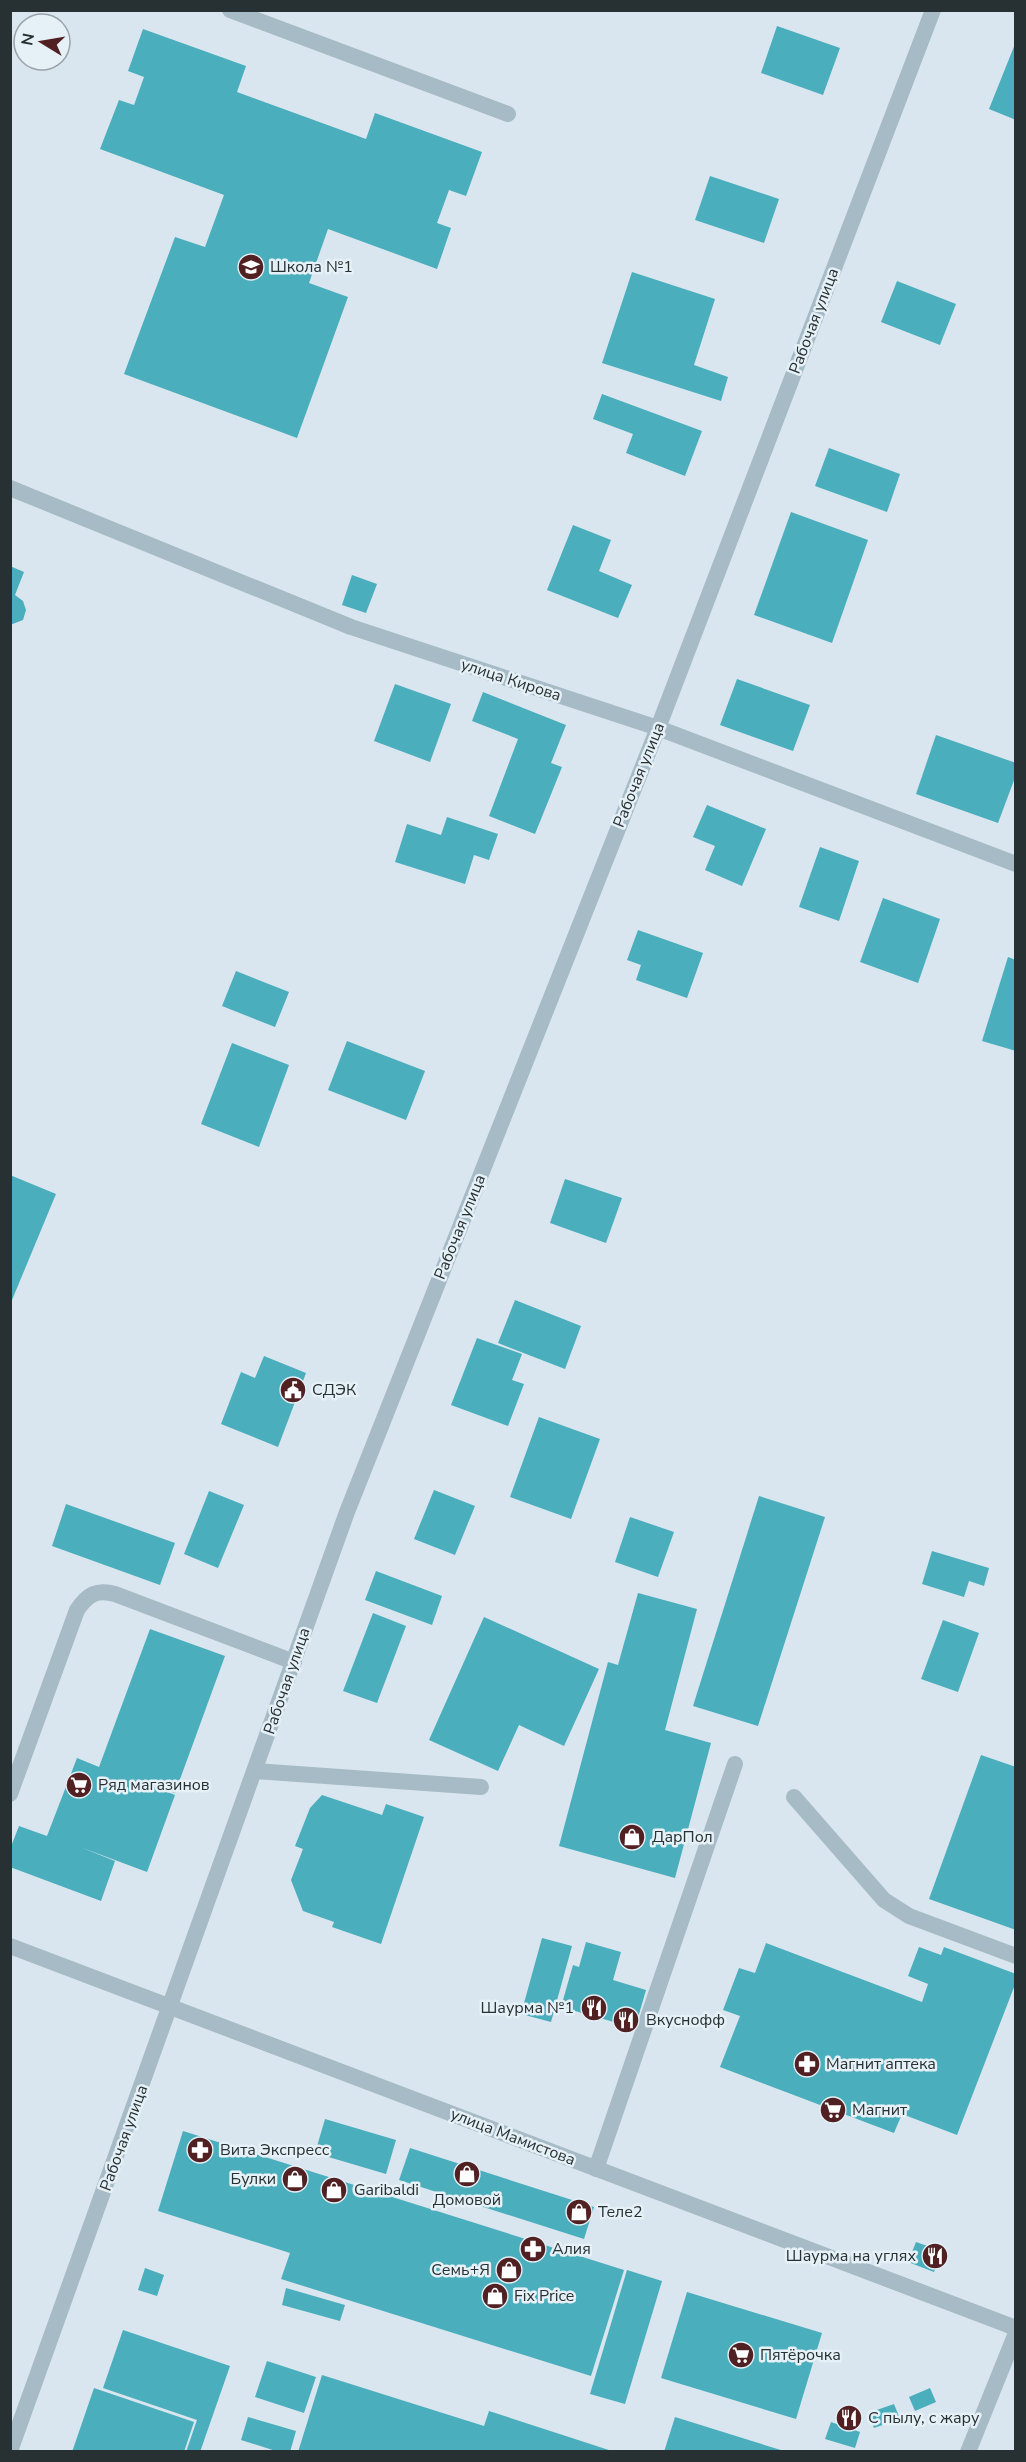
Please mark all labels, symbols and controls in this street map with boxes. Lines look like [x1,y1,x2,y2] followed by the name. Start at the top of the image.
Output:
[12,12,72,72] north arrow
[16,31,40,47] text: N
[236,252,266,282] school or university icon: Школа №1
[270,256,353,278] place label: Школа №1
[784,265,844,377] street label: Рабочая улица
[458,653,564,707] street label: улица Кирова
[608,719,670,831] street label: Рабочая улица
[429,1171,491,1283] street label: Рабочая улица
[278,1375,308,1405] public building icon: СДЭК
[312,1379,357,1401] place label: СДЭК
[258,1625,316,1737] street label: Рабочая улица
[64,1770,94,1800] supermarket icon: Ряд магазинов
[98,1774,210,1796] place label: Ряд магазинов
[617,1822,647,1852] shop icon: ДарПол
[652,1826,713,1848] place label: ДарПол
[579,1993,609,2023] restaurant icon: Шаурма №1
[481,1997,574,2019] place label: Шаурма №1
[611,2005,641,2035] restaurant icon: Вкуснофф
[646,2009,725,2031] place label: Вкуснофф
[792,2049,822,2079] pharmacy icon: Магнит аптека
[826,2053,936,2075] place label: Магнит аптека
[95,2082,153,2194] street label: Рабочая улица
[818,2095,848,2125] supermarket icon: Магнит
[852,2099,908,2121] place label: Магнит
[447,2103,579,2171] street label: улица Мамистова
[185,2135,215,2165] pharmacy icon: Вита Экспресс
[220,2139,330,2161] place label: Вита Экспресс
[452,2159,482,2189] shop icon: Домовой
[280,2164,310,2194] shop icon: Булки
[231,2168,276,2190] place label: Булки
[319,2175,349,2205] shop icon: Garibaldi
[354,2179,419,2201] place label: Garibaldi
[433,2189,501,2211] place label: Домовой
[564,2197,594,2227] shop icon: Теле2
[598,2201,643,2223] place label: Теле2
[518,2234,548,2264] pharmacy icon: Алия
[552,2238,591,2260] place label: Алия
[920,2241,950,2271] restaurant icon: Шаурма на углях
[786,2245,916,2267] place label: Шаурма на углях
[494,2255,524,2285] shop icon: Семь+Я
[431,2259,490,2281] place label: Семь+Я
[480,2281,510,2311] shop icon: Fix Price
[514,2285,574,2307] place label: Fix Price
[726,2340,756,2370] supermarket icon: Пятёрочка
[760,2344,841,2366] place label: Пятёрочка
[834,2403,864,2433] restaurant icon: С пылу, с жару
[868,2407,980,2429] place label: С пылу, с жару

